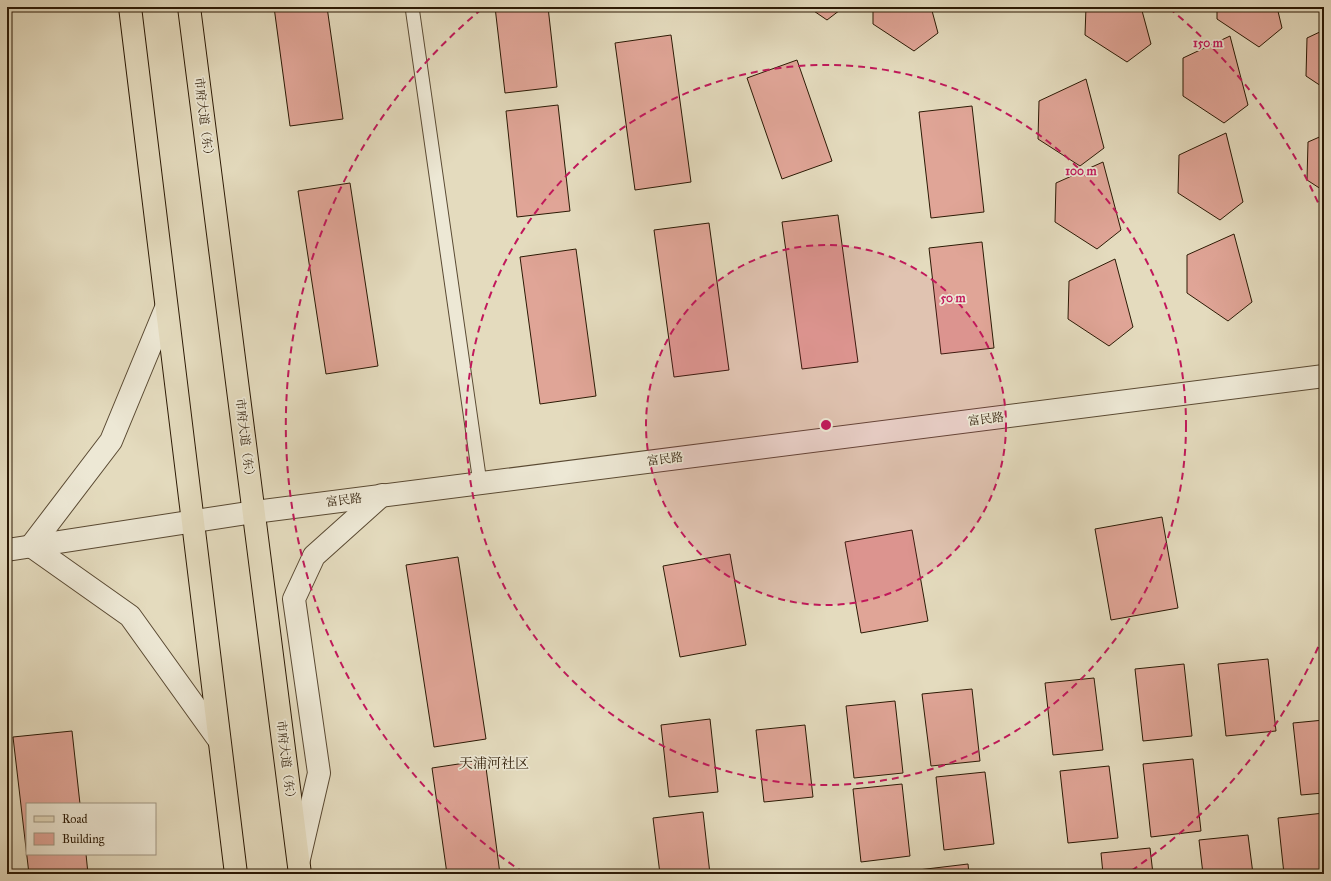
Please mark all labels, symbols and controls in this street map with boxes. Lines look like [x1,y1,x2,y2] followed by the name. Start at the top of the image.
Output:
[1193,36,1224,50] text: 150 m
[192,76,216,162] street label: 市府大道（东）
[1065,164,1098,178] text: 100 m
[940,291,967,305] text: 50 m
[233,397,257,483] street label: 市府大道（东）
[967,410,1005,428] street label: 富民路
[819,418,833,432] centre of rings
[646,450,684,468] street label: 富民路
[325,491,363,509] street label: 富民路
[274,719,298,805] street label: 市府大道（东）
[459,755,529,772] district label: 天浦河社区
[26,803,156,855] legend
[62,812,88,826] text: Road
[62,832,105,847] text: Building

